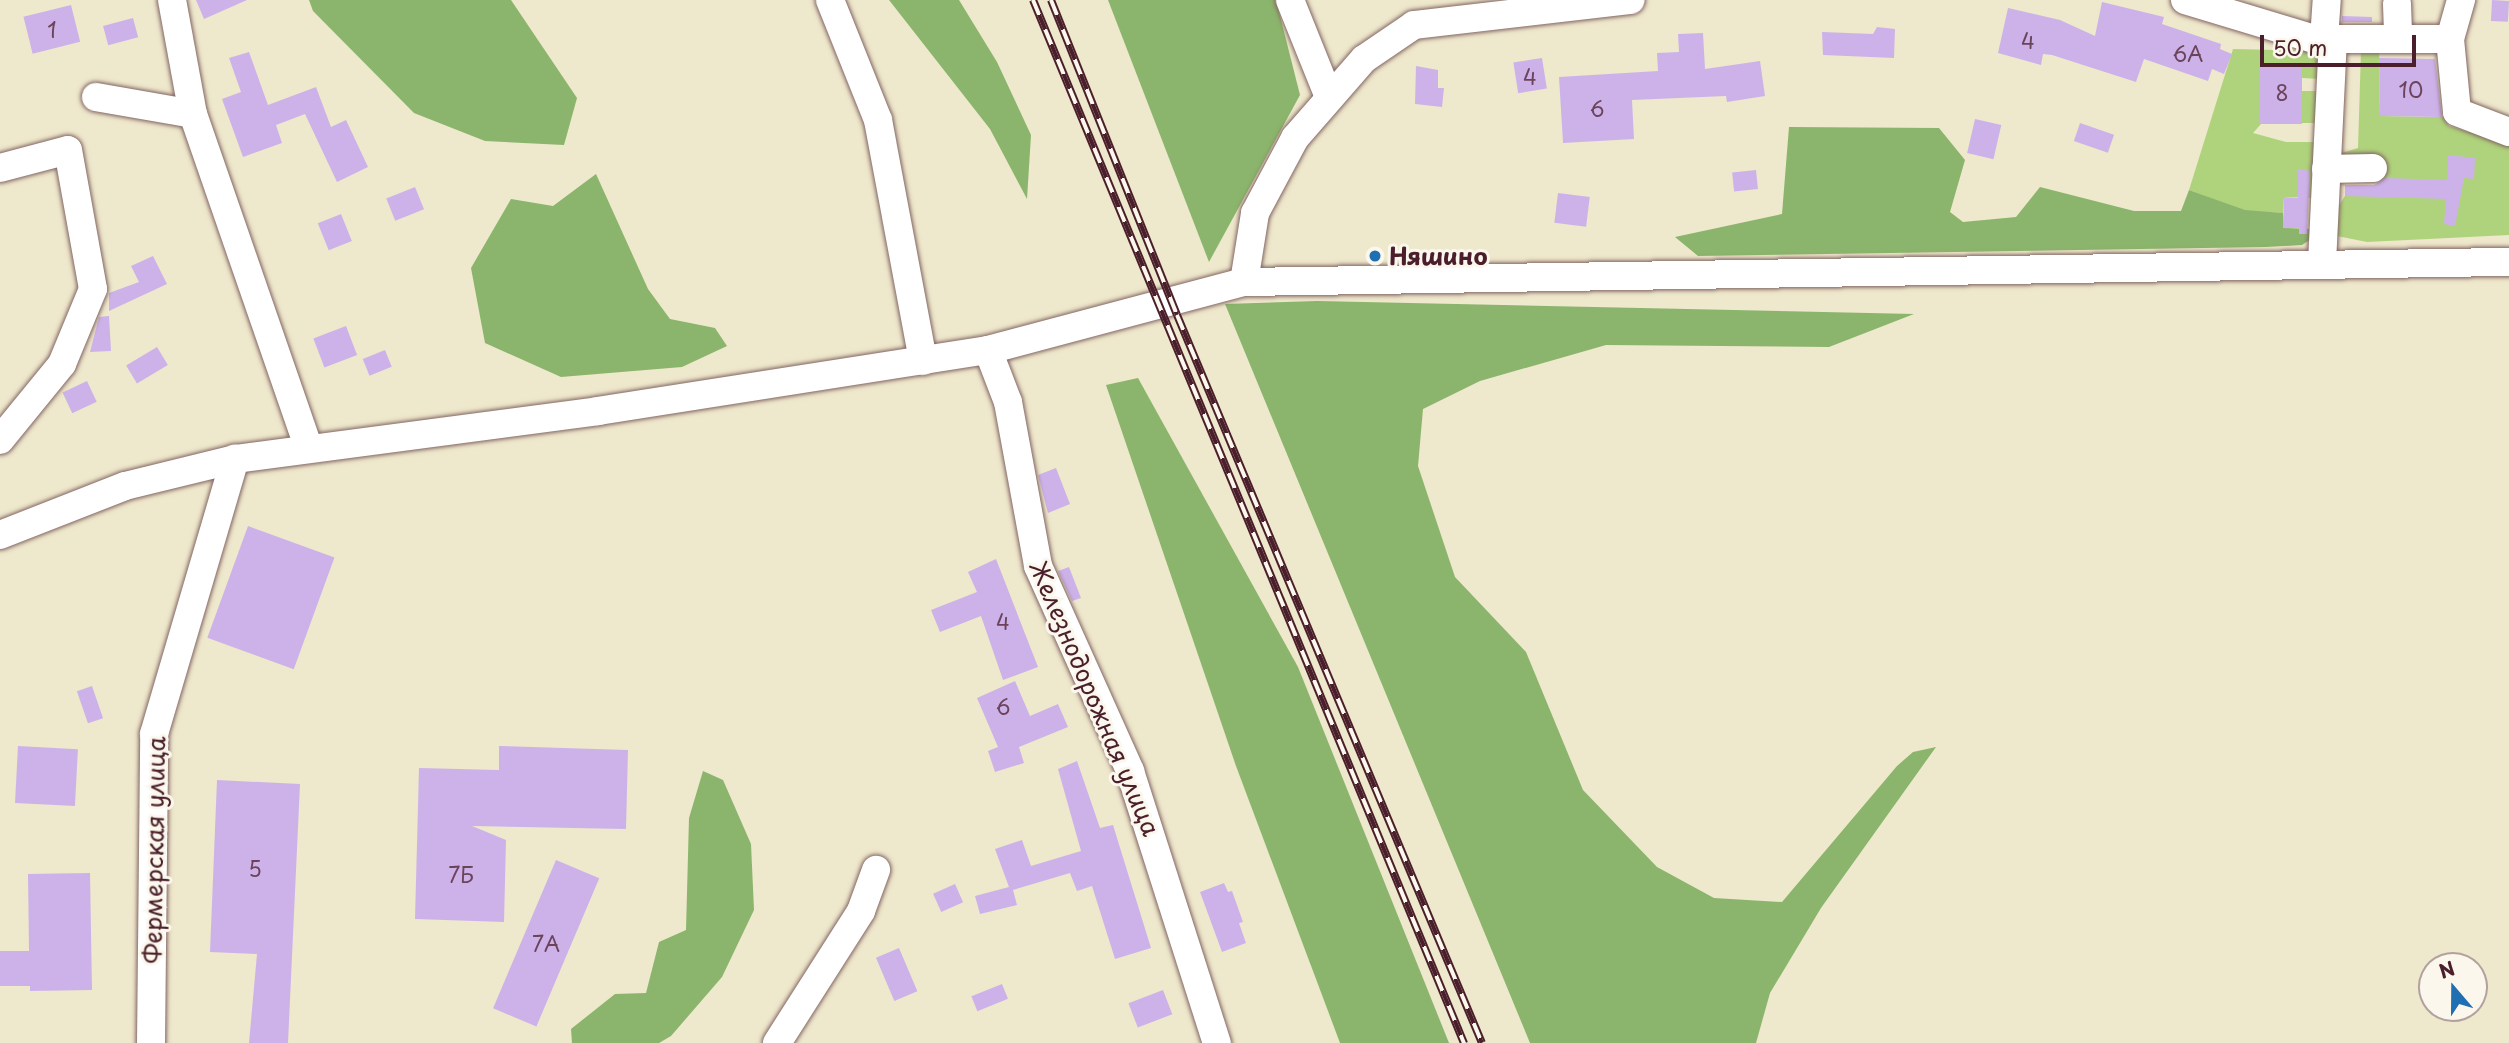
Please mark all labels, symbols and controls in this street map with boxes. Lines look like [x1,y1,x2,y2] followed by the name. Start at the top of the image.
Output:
[47,16,57,42] house number: 1
[2264,21,2420,65] scale bar
[2021,27,2035,53] house number: 4
[2273,31,2327,63] text: 50 m
[2173,40,2203,66] house number: 6А
[1523,63,1537,89] house number: 4
[2399,76,2423,102] house number: 10
[2275,79,2289,105] house number: 8
[1590,95,1604,121] house number: 6
[1389,242,1488,270] place label: Няшино
[1367,248,1383,264] marker: Няшино
[1024,555,1166,841] street label: Железнодорожная улица
[996,608,1010,634] house number: 4
[996,693,1010,719] house number: 6
[138,735,170,965] street label: Фермерская улица
[248,855,262,881] house number: 5
[448,861,474,887] house number: 7Б
[532,930,560,956] house number: 7А
[2418,952,2488,1022] north arrow
[2435,953,2458,985] text: N

